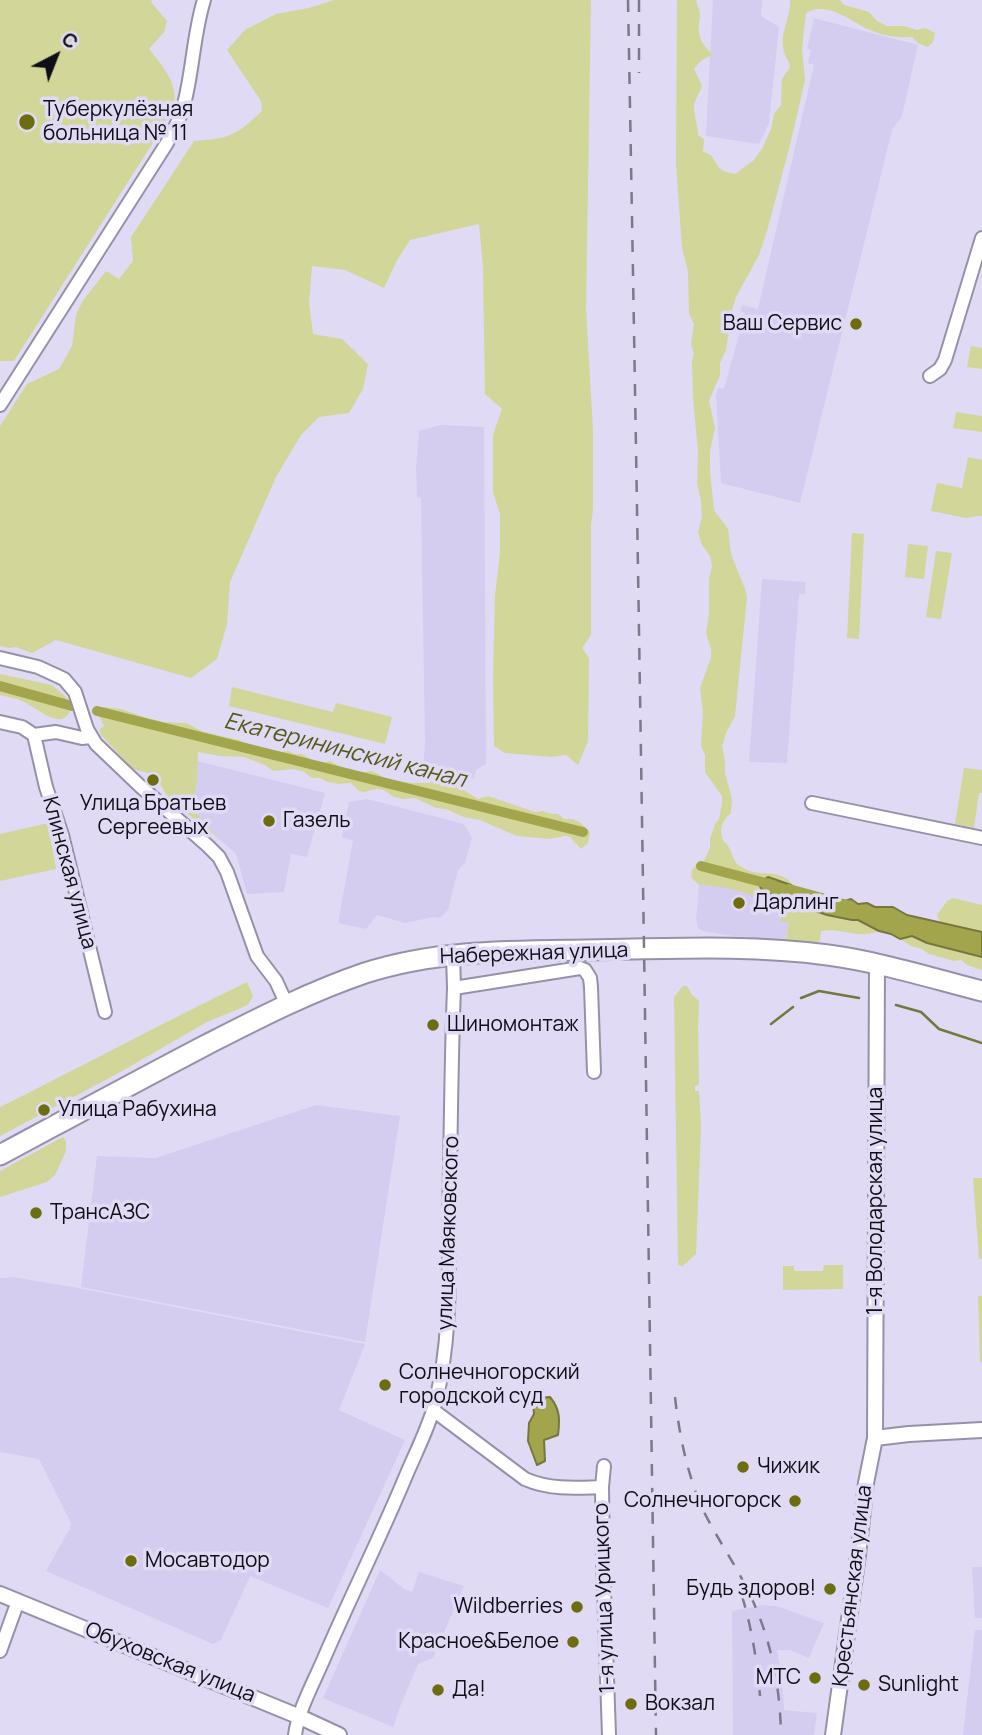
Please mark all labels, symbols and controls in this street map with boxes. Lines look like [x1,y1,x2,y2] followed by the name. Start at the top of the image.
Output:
[21,21,91,91] north arrow
[56,26,84,55] text: С
[43,97,193,147] place label: Туберкулёзная больница № 11
[17,112,37,132] marker: Туберкулёзная больница № 11
[723,311,842,337] place label: Ваш Сервис
[848,316,864,332] marker: Ваш Сервис
[221,708,469,794] water label: Екатерининский канал
[145,772,161,788] marker: Улица Братьев Сергеевых
[80,791,226,841] place label: Улица Братьев Сергеевых
[37,794,101,952] street label: Клинская улица
[283,808,351,834] place label: Газель
[261,813,277,829] marker: Газель
[753,890,839,916] place label: Дарлинг
[731,895,747,911] marker: Дарлинг
[439,938,629,970] street label: Набережная улица
[447,1012,579,1038] place label: Шиномонтаж
[425,1017,441,1033] marker: Шиномонтаж
[863,1087,889,1315] street label: 1-я Володарская улица
[58,1097,217,1123] place label: Улица Рабухина
[36,1102,52,1118] marker: Улица Рабухина
[433,1135,465,1331] street label: улица Маяковского
[50,1200,150,1226] place label: ТрансАЗС
[28,1205,44,1221] marker: ТрансАЗС
[399,1360,580,1410] place label: Солнечногорский городской суд
[377,1377,393,1393] marker: Солнечногорский городской суд
[757,1454,820,1480] place label: Чижик
[735,1459,751,1475] marker: Чижик
[828,1484,878,1688] street label: Крестьянская улица
[624,1488,781,1514] place label: Солнечногорск
[787,1493,803,1509] marker: Солнечногорск
[589,1502,621,1694] street label: 1-я улица Урицкого
[145,1548,270,1574] place label: Мосавтодор
[123,1553,139,1569] marker: Мосавтодор
[686,1576,816,1602] place label: Будь здоров!
[822,1581,838,1597] marker: Будь здоров!
[453,1594,563,1620] place label: Wildberries
[569,1599,585,1615] marker: Wildberries
[81,1617,259,1709] street label: Обуховская улица
[398,1629,559,1655] place label: Красное&Белое
[565,1634,581,1650] marker: Красное&Белое
[756,1665,801,1691] place label: МТС
[807,1670,823,1686] marker: МТС
[878,1672,959,1698] place label: Sunlight
[452,1677,486,1703] place label: Да!
[856,1677,872,1693] marker: Sunlight
[430,1682,446,1698] marker: Да!
[645,1691,715,1717] place label: Вокзал
[623,1696,639,1712] marker: Вокзал

